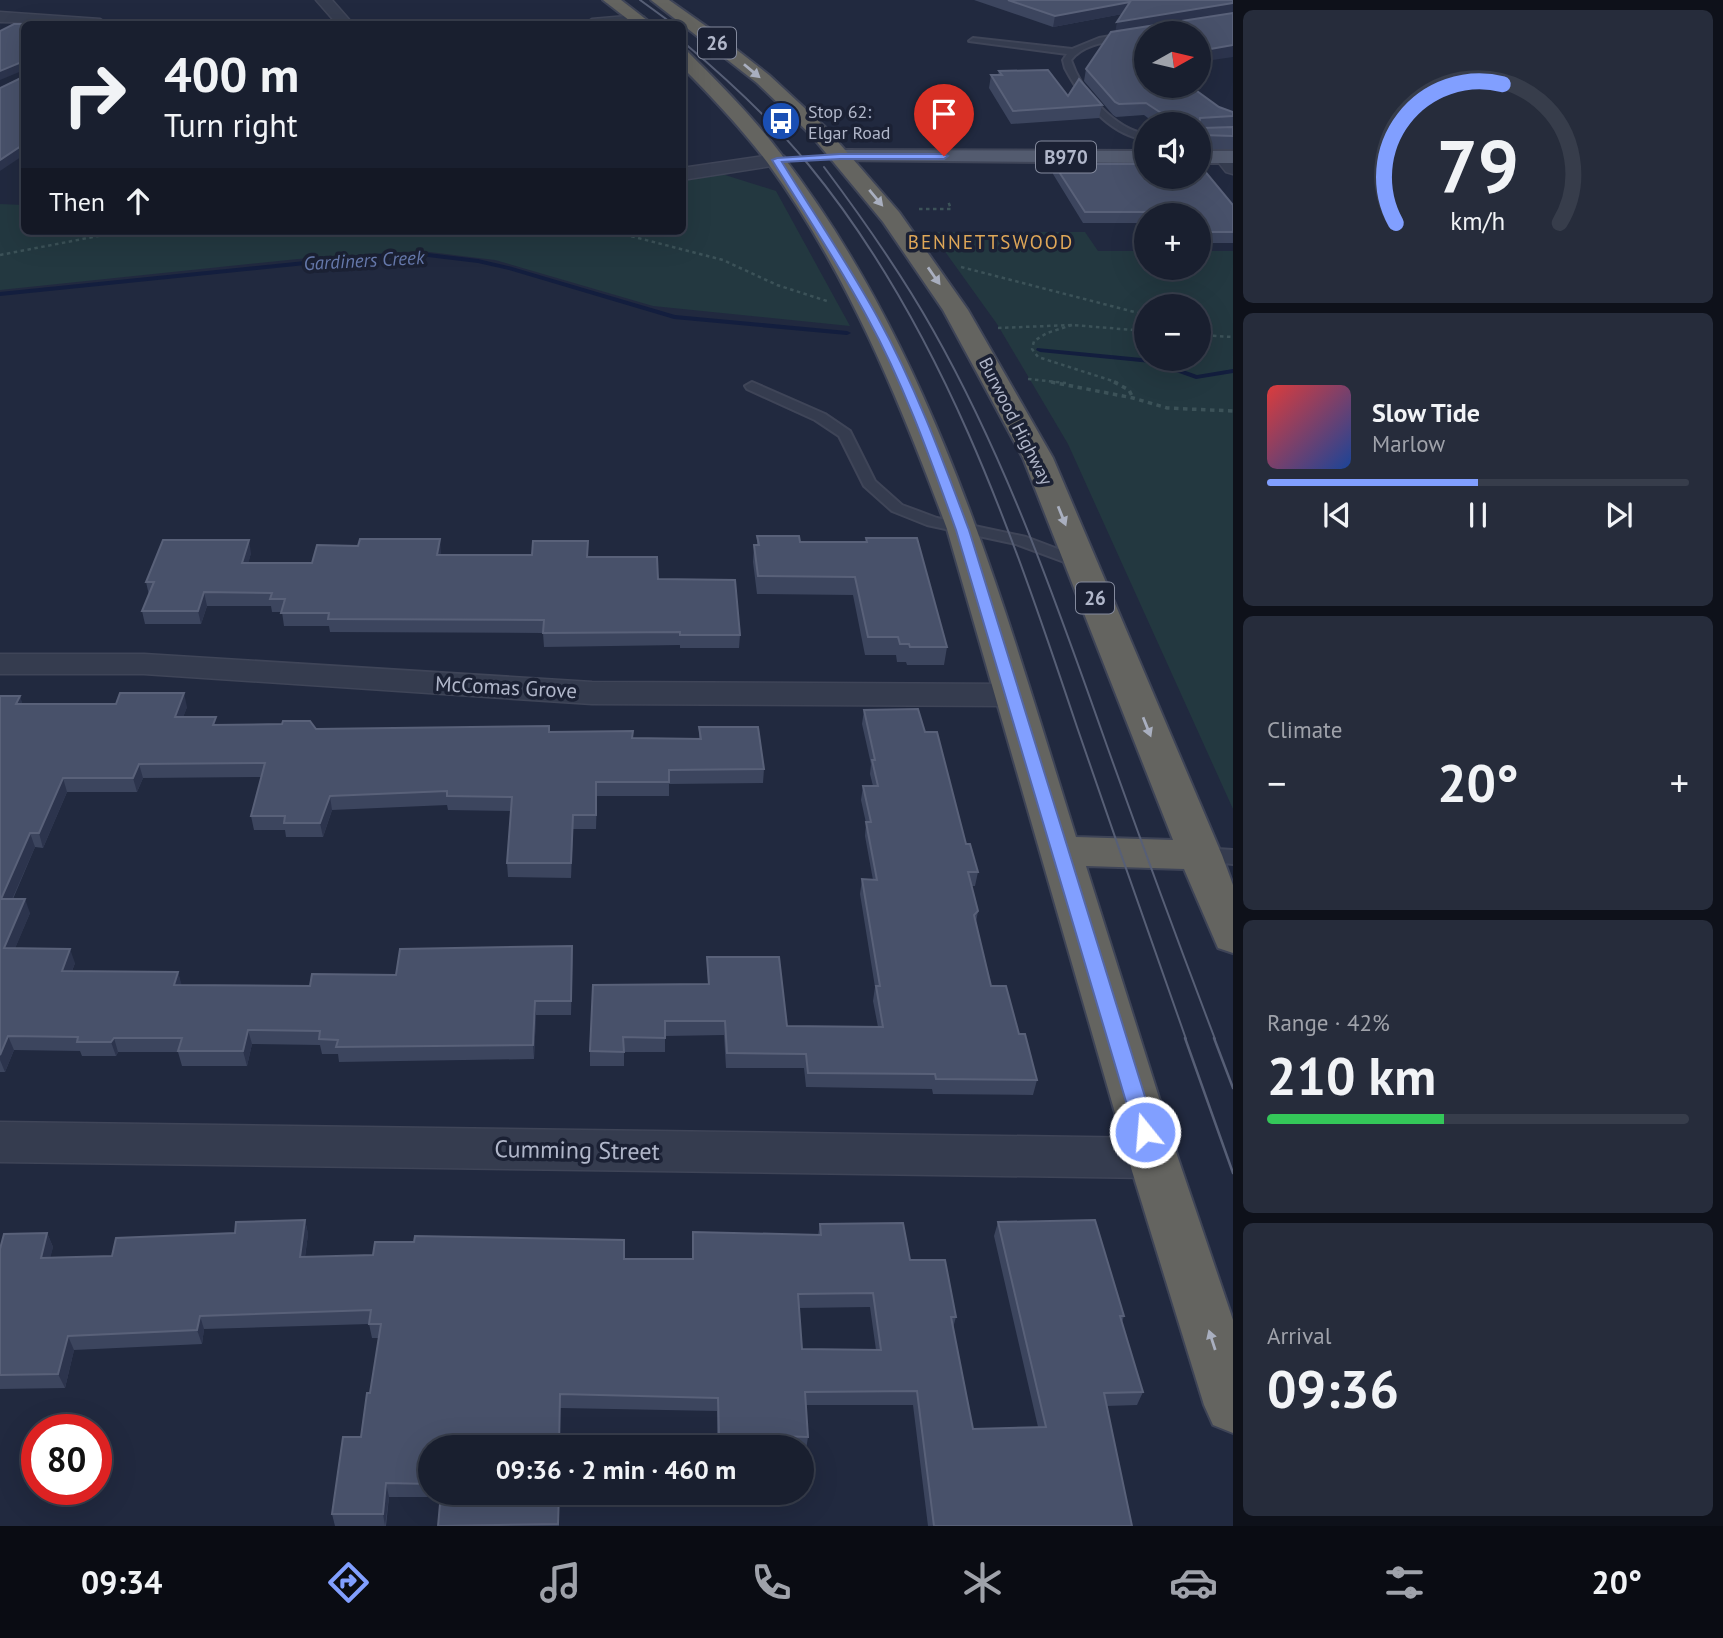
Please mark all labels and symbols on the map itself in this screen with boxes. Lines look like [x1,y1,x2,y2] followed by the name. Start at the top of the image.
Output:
[1134,21,1211,98] north arrow
[698,28,736,58] road number: 26
[743,63,761,78] one-way arrow
[914,84,974,156] pin
[760,100,802,142] bus stop icon: Stop 62: Elgar Road
[808,100,891,144] place label: Stop 62: Elgar Road
[1036,141,1096,172] road number: B970
[868,189,883,206] one-way arrow
[908,230,1074,254] district label: BENNETTSWOOD
[303,245,426,275] water label: Gardiners Creek
[927,267,941,285] one-way arrow
[974,353,1058,489] street label: Burwood Highway
[1056,506,1068,526] one-way arrow
[1076,582,1114,614] road number: 26
[434,670,578,704] street label: McComas Grove
[1142,716,1153,737] one-way arrow
[1108,1095,1182,1169] position arrow
[494,1133,660,1167] street label: Cumming Street
[1206,1329,1217,1350] one-way arrow
[21,1414,112,1505] speed limit sign: 80

